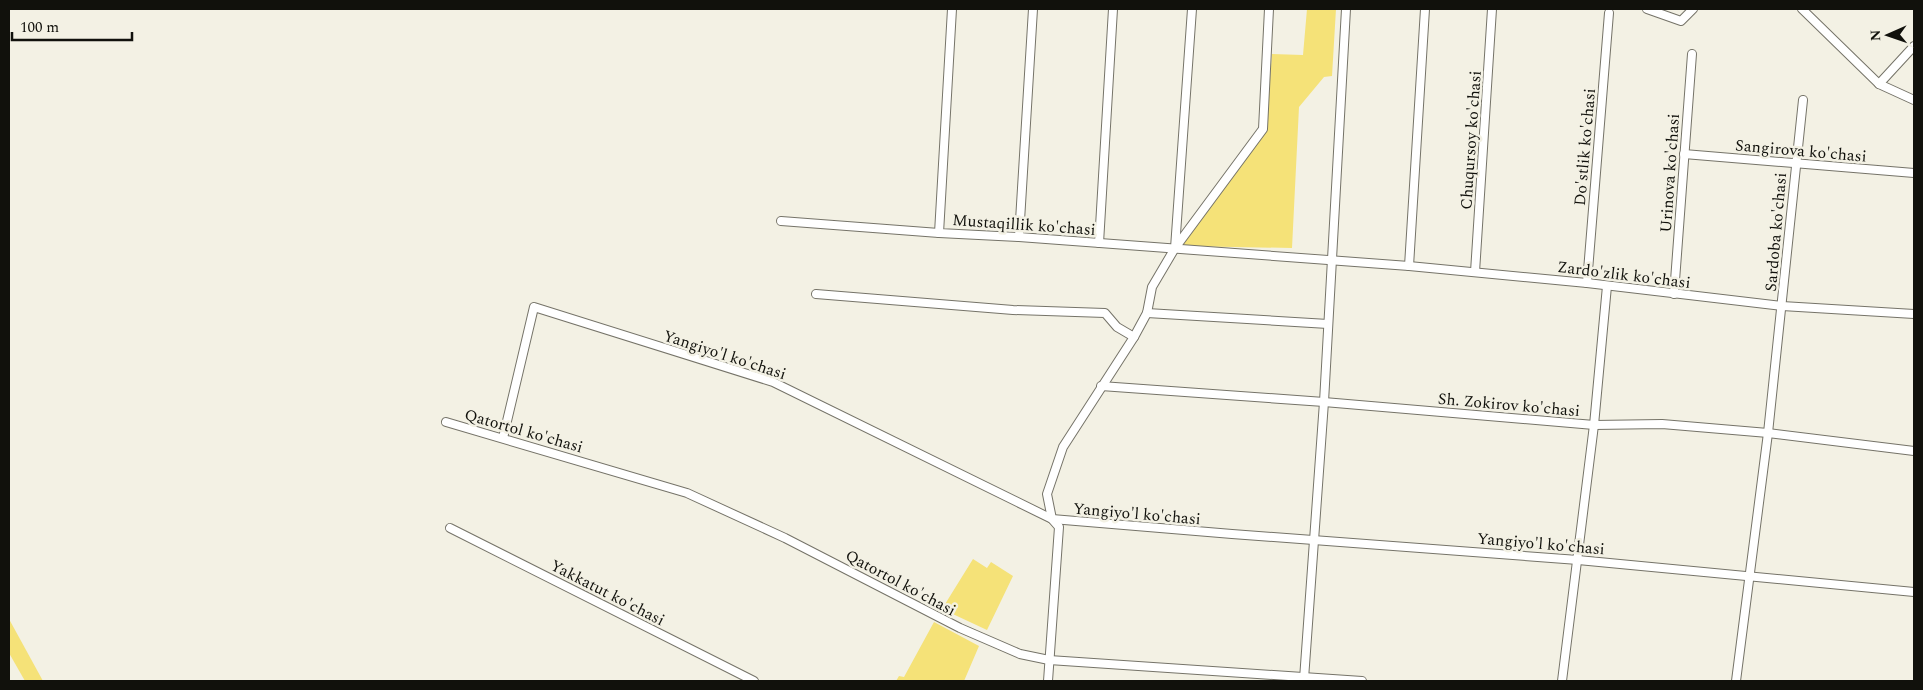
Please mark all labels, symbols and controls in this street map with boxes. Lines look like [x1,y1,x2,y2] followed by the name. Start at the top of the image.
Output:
[12,10,132,42] scale bar
[1863,10,1913,60] north arrow
[20,16,59,39] text: 100 m
[1865,29,1886,42] text: N
[1454,70,1488,210] street label: Chuqursoy ko'chasi
[1568,87,1602,207] street label: Do'stlik ko'chasi
[1654,113,1686,233] street label: Urinova ko'chasi
[1734,133,1868,169] street label: Sangirova ko'chasi
[1759,172,1793,293] street label: Sardoba ko'chasi
[951,208,1096,242] street label: Mustaqillik ko'chasi
[1556,255,1692,295] street label: Zardo'zlik ko'chasi
[660,324,789,386] street label: Yangiyo'l ko'chasi
[1437,387,1581,423] street label: Sh. Zokirov ko'chasi
[462,403,586,459] street label: Qatortol ko'chasi
[1072,496,1202,532] street label: Yangiyo'l ko'chasi
[1476,526,1606,562] street label: Yangiyo'l ko'chasi
[841,544,960,622] street label: Qatortol ko'chasi
[546,554,669,632] street label: Yakkatut ko'chasi

